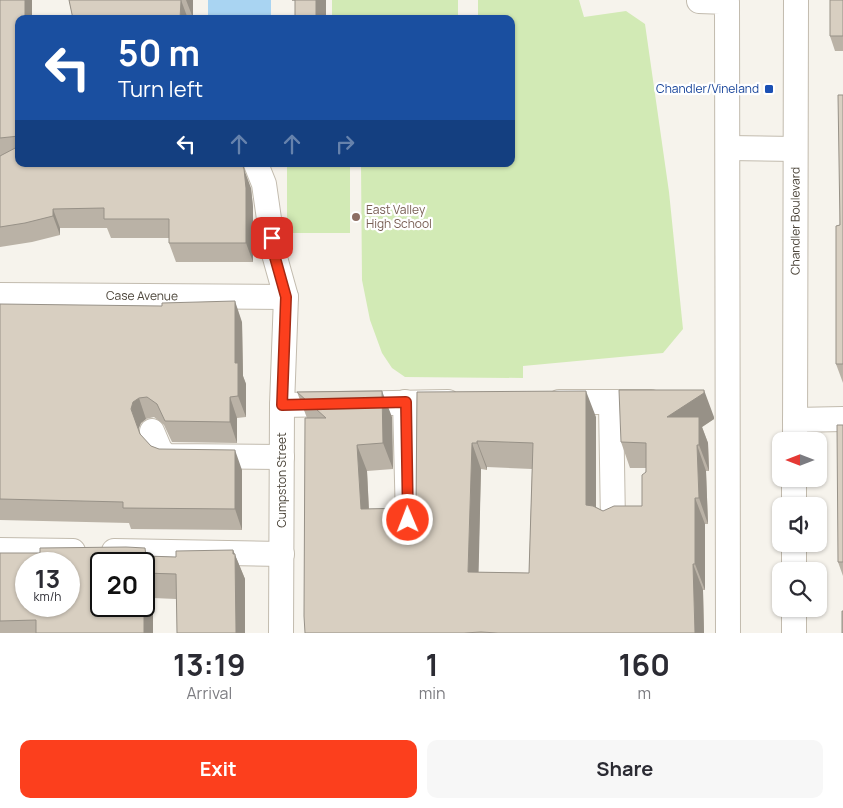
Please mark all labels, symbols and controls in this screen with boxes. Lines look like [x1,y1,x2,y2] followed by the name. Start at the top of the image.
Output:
[118,29,200,77] text: 50 m
[35,35,100,100] icon: left
[118,74,203,104] text: Turn left
[656,80,759,97] place label: Chandler/Vineland
[763,83,775,95] marker: Chandler/Vineland
[172,130,200,158] icon: left
[225,130,253,158] icon: ahead
[278,130,306,158] icon: ahead
[331,130,359,158] icon: right
[786,167,804,275] street label: Chandler Boulevard
[366,201,432,232] place label: East Valley High School
[350,211,362,223] marker: East Valley High School
[251,217,293,259] pin
[258,224,286,252] icon: arrive
[106,287,178,304] street label: Case Avenue
[273,432,290,528] street label: Cumpston Street
[772,432,828,488] north arrow
[772,432,827,617] map controls
[381,493,433,545] position arrow
[772,497,827,552] button: sound
[90,552,155,617] speed limit sign: 20
[35,561,60,596] text: 13
[772,562,827,617] button: search
[34,588,61,605] text: km/h
[173,644,246,685] text: 13:19
[425,644,439,685] text: 1
[618,644,670,685] text: 160
[186,682,232,704] text: Arrival
[419,682,445,704] text: min
[637,682,651,704] text: m
[20,740,417,798] button: Exit
[427,740,823,798] button: Share

